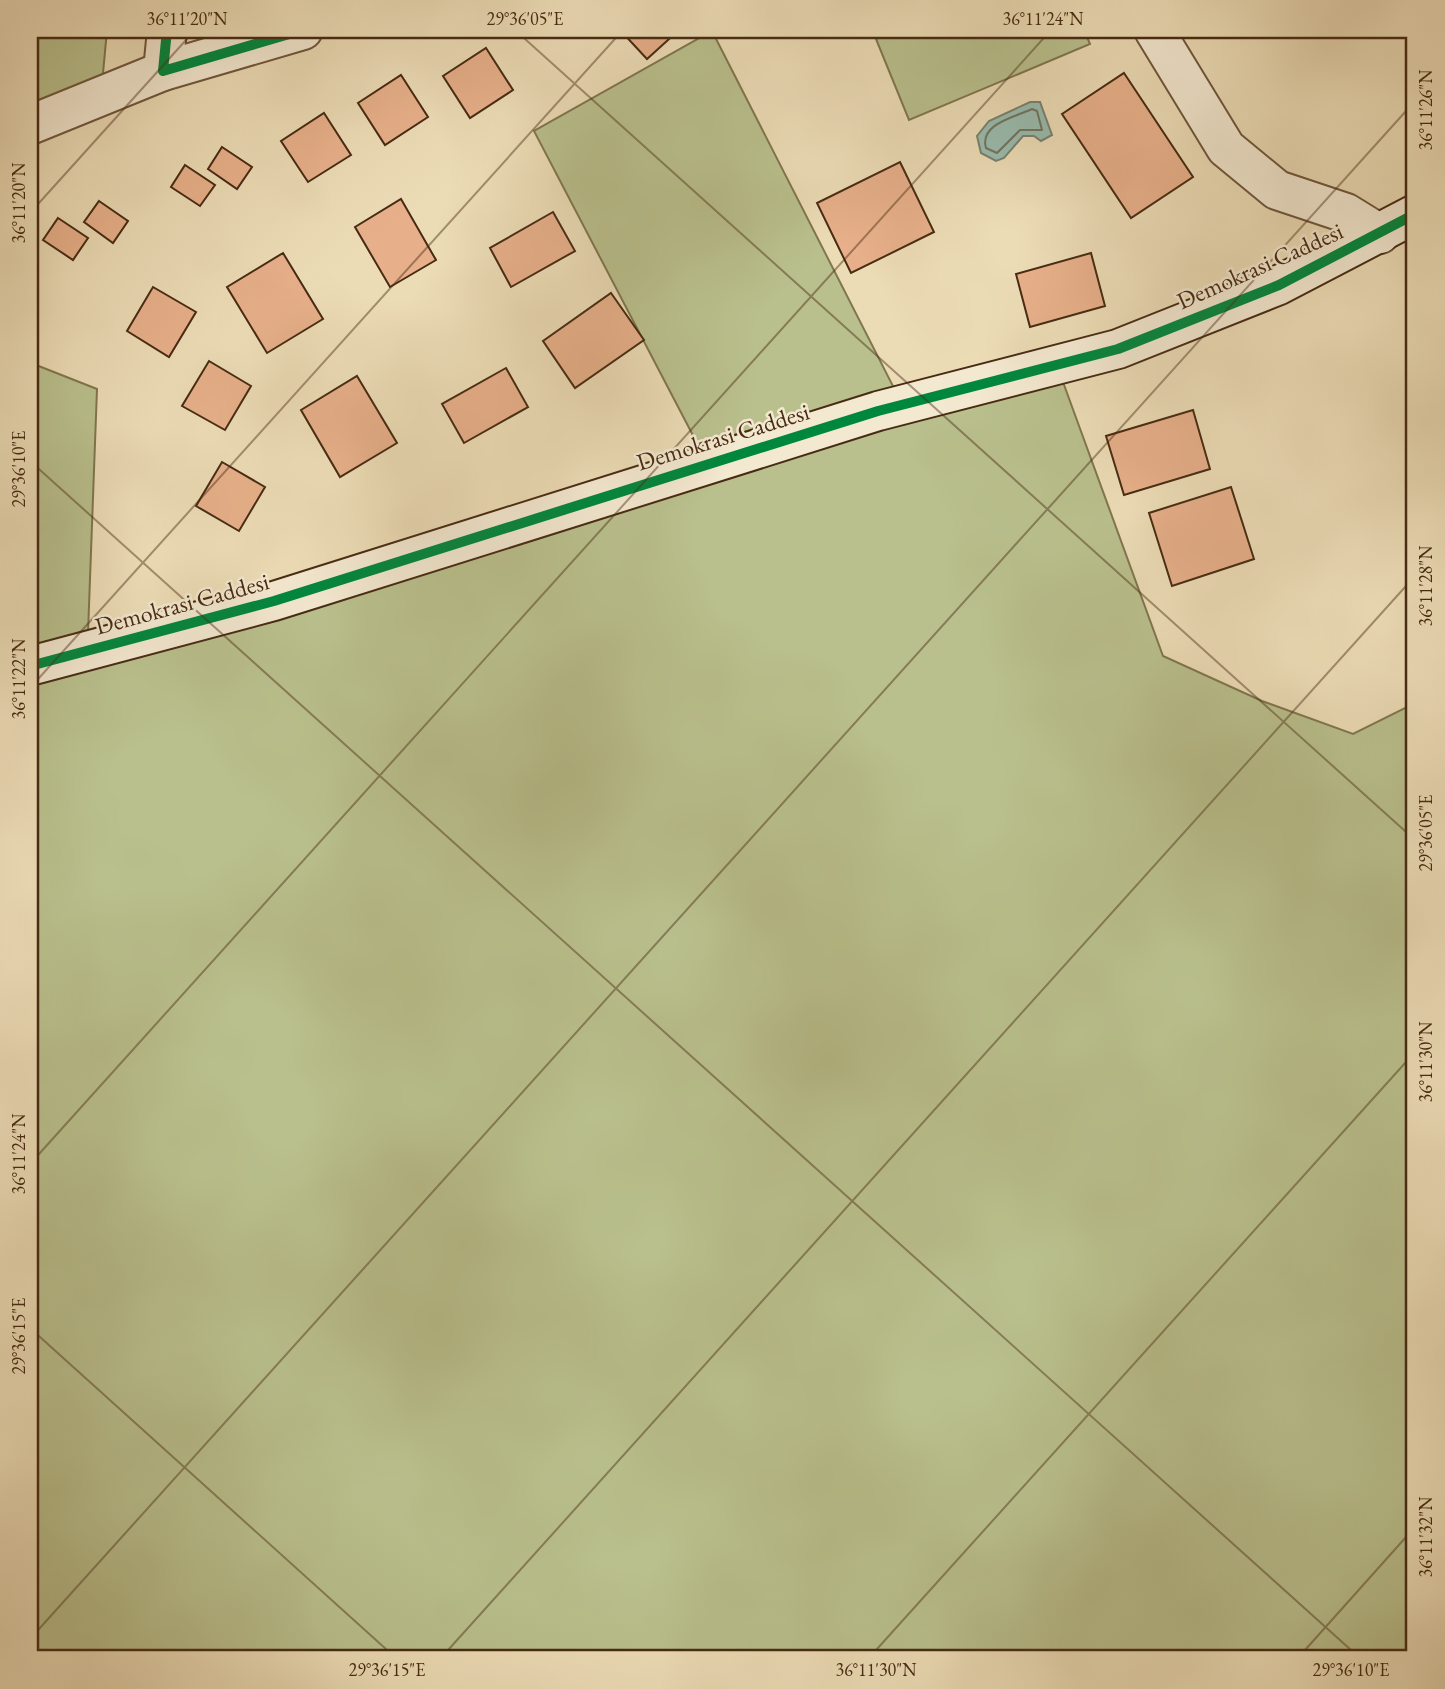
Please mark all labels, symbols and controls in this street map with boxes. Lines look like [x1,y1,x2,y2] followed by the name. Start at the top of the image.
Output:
[147,7,228,30] text: 36°11'20"N
[487,7,563,30] text: 29°36'05"E
[1003,7,1084,30] text: 36°11'24"N
[1414,69,1437,150] text: 36°11'26"N
[7,162,30,243] text: 36°11'20"N
[1172,215,1348,316] street label: Demokrasi Caddesi
[633,396,813,477] street label: Demokrasi Caddesi
[7,431,30,507] text: 29°36'10"E
[1414,545,1437,626] text: 36°11'28"N
[91,565,272,642] street label: Demokrasi Caddesi
[7,638,30,719] text: 36°11'22"N
[1414,795,1437,871] text: 29°36'05"E
[1414,1021,1437,1102] text: 36°11'30"N
[7,1113,30,1194] text: 36°11'24"N
[7,1298,30,1374] text: 29°36'15"E
[1414,1496,1437,1577] text: 36°11'32"N
[349,1658,425,1681] text: 29°36'15"E
[836,1658,917,1681] text: 36°11'30"N
[1313,1658,1389,1681] text: 29°36'10"E

